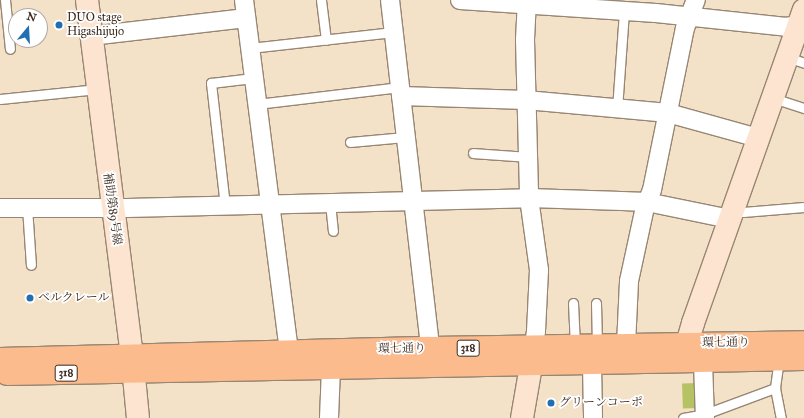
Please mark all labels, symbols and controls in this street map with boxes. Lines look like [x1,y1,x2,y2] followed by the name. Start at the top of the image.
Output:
[8,8,48,48] north arrow
[25,9,38,25] text: N
[67,11,124,39] place label: DUO stage Higashijujo
[54,20,64,30] marker: DUO stage Higashijujo
[100,172,124,246] street label: 補助第89号線
[38,291,110,305] place label: ベルクレール
[25,293,35,303] marker: ベルクレール
[702,335,750,351] street label: 環七通り
[456,339,480,357] road number: 318
[378,341,426,357] street label: 環七通り
[54,364,78,382] road number: 318
[559,396,643,410] place label: グリーンコーポ
[546,398,556,408] marker: グリーンコーポ

